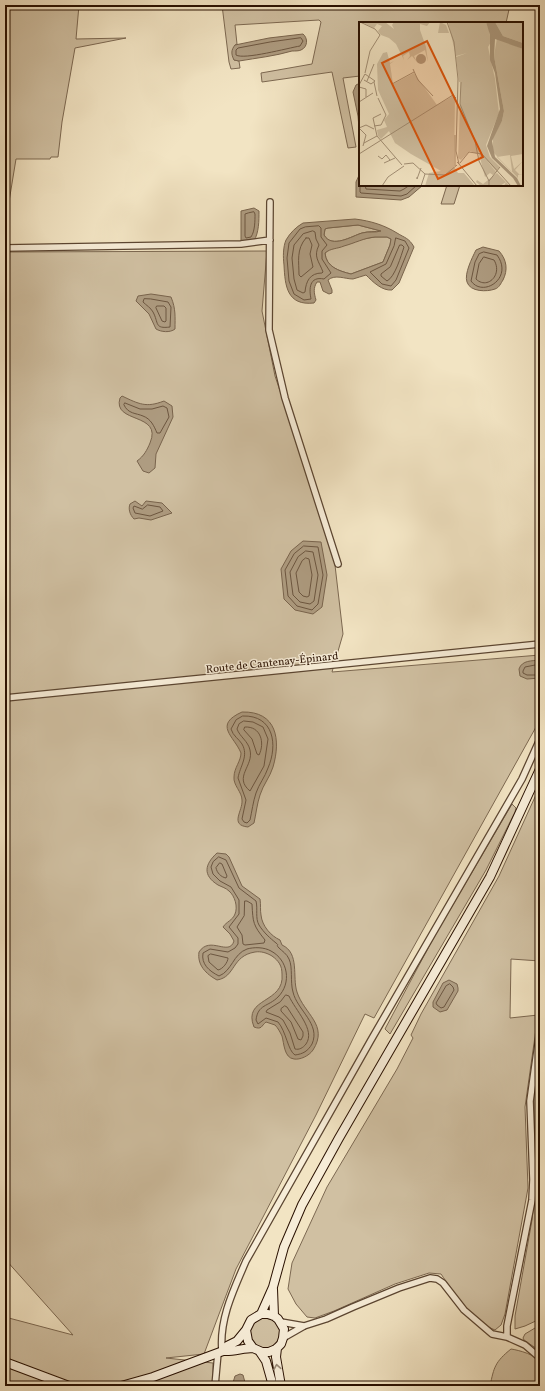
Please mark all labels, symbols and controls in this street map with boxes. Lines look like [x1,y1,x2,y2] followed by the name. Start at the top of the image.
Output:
[359,22,523,186] inset map
[205,649,339,678] street label: Route de Cantenay-Épinard
[274,1364,282,1370] one-way arrow

